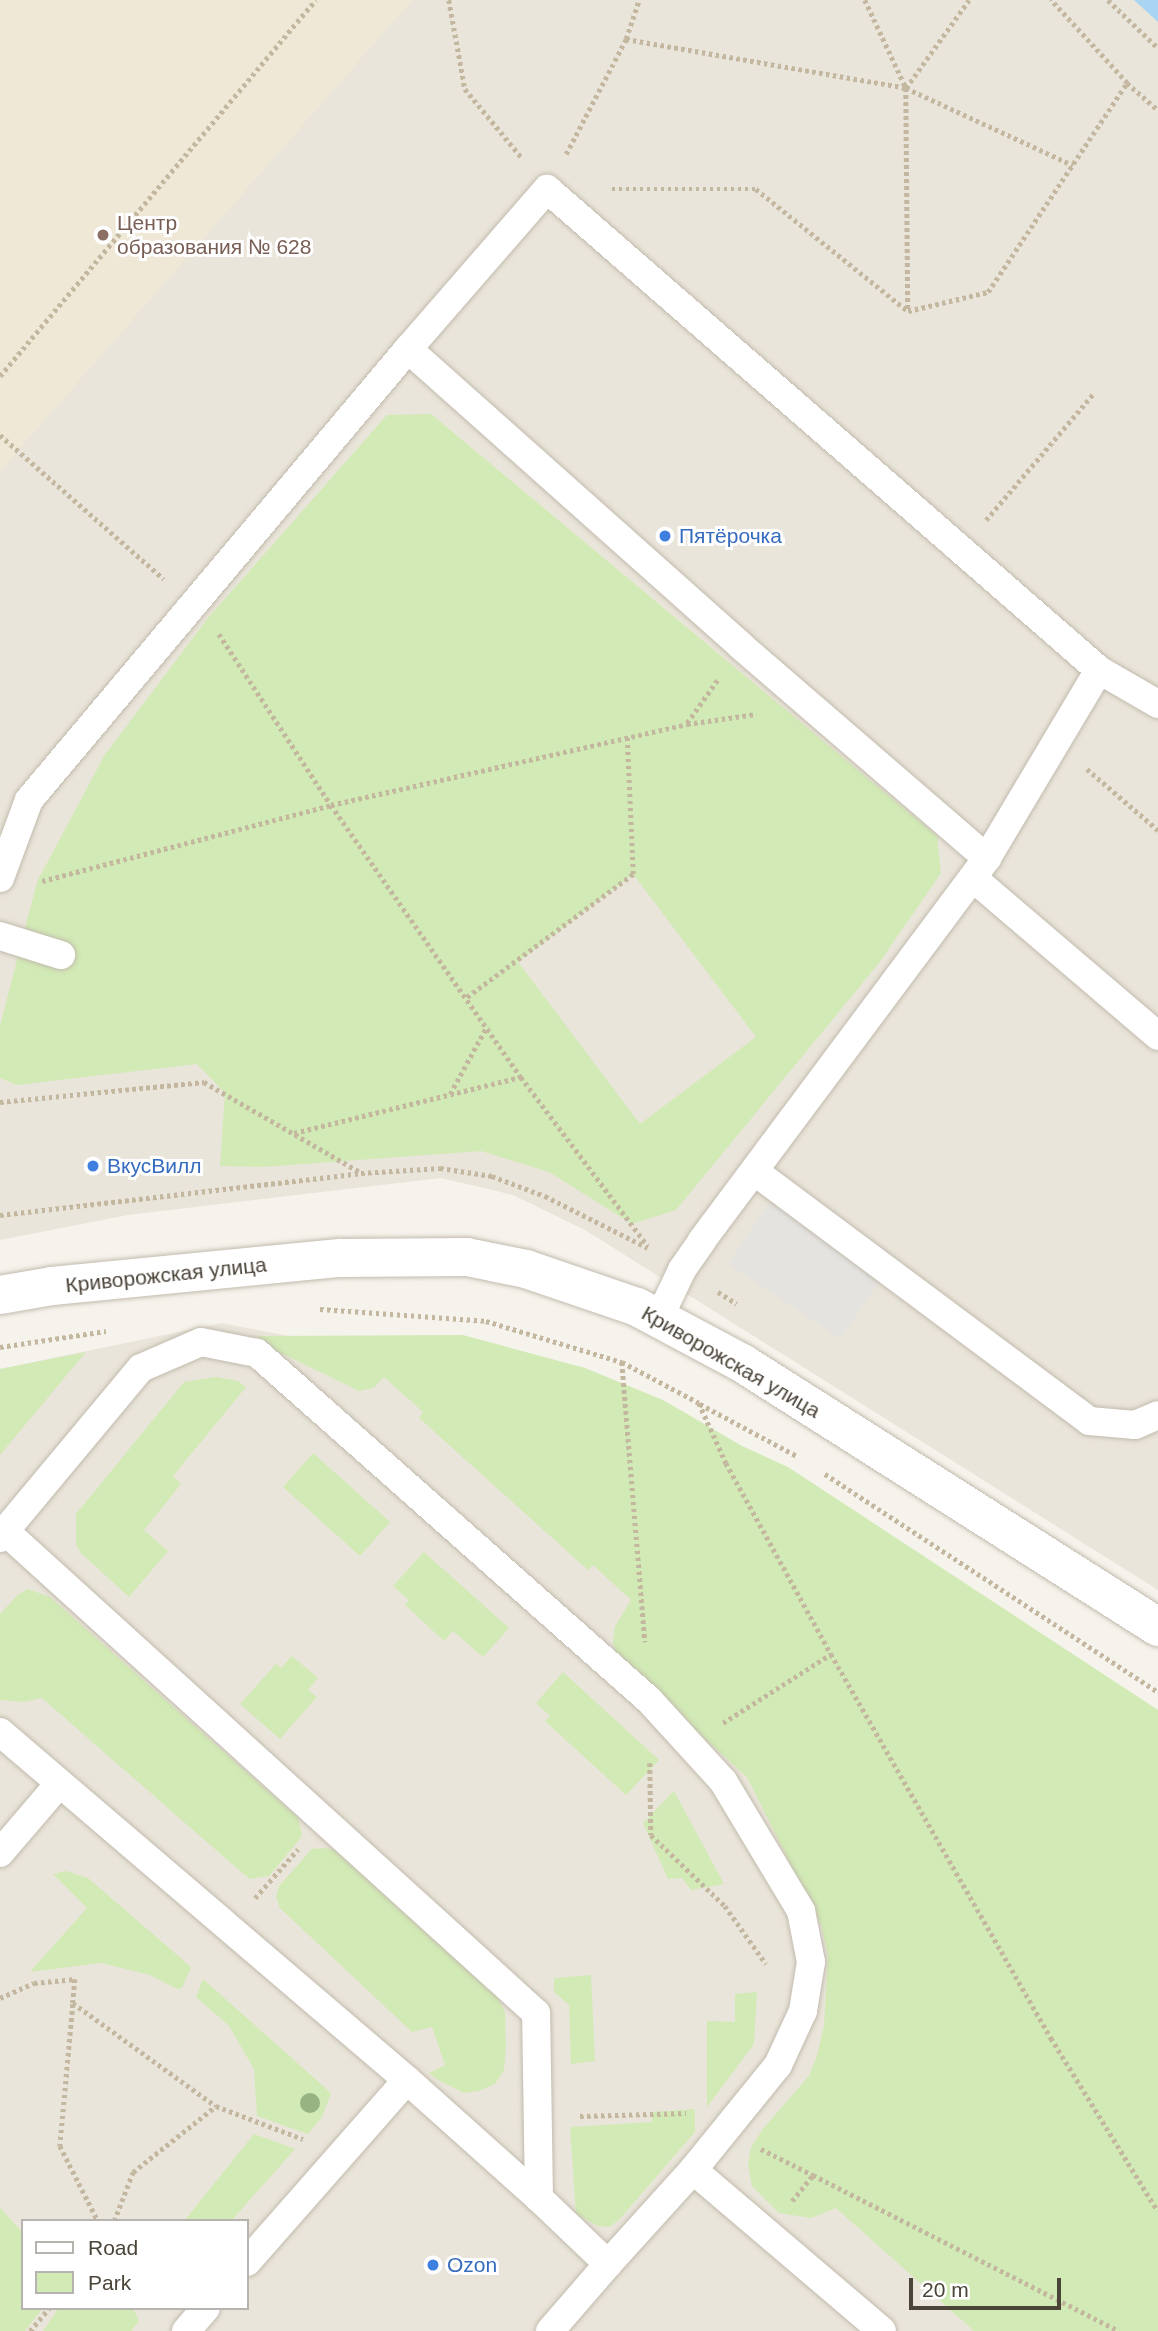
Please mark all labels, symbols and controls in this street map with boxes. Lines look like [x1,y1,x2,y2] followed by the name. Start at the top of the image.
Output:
[117,210,311,260] place label: Центр образования № 628
[95,227,111,243] marker: Центр образования № 628
[679,523,782,549] place label: Пятёрочка
[657,528,673,544] marker: Пятёрочка
[107,1153,201,1179] place label: ВкусВилл
[85,1158,101,1174] marker: ВкусВилл
[64,1252,268,1298] street label: Криворожская улица
[637,1301,825,1423] street label: Криворожская улица
[21,2219,248,2310] legend
[88,2236,138,2259] text: Road
[447,2252,497,2278] place label: Ozon
[425,2257,441,2273] marker: Ozon
[913,2264,1065,2308] scale bar
[88,2271,131,2294] text: Park
[922,2278,969,2301] text: 20 m

